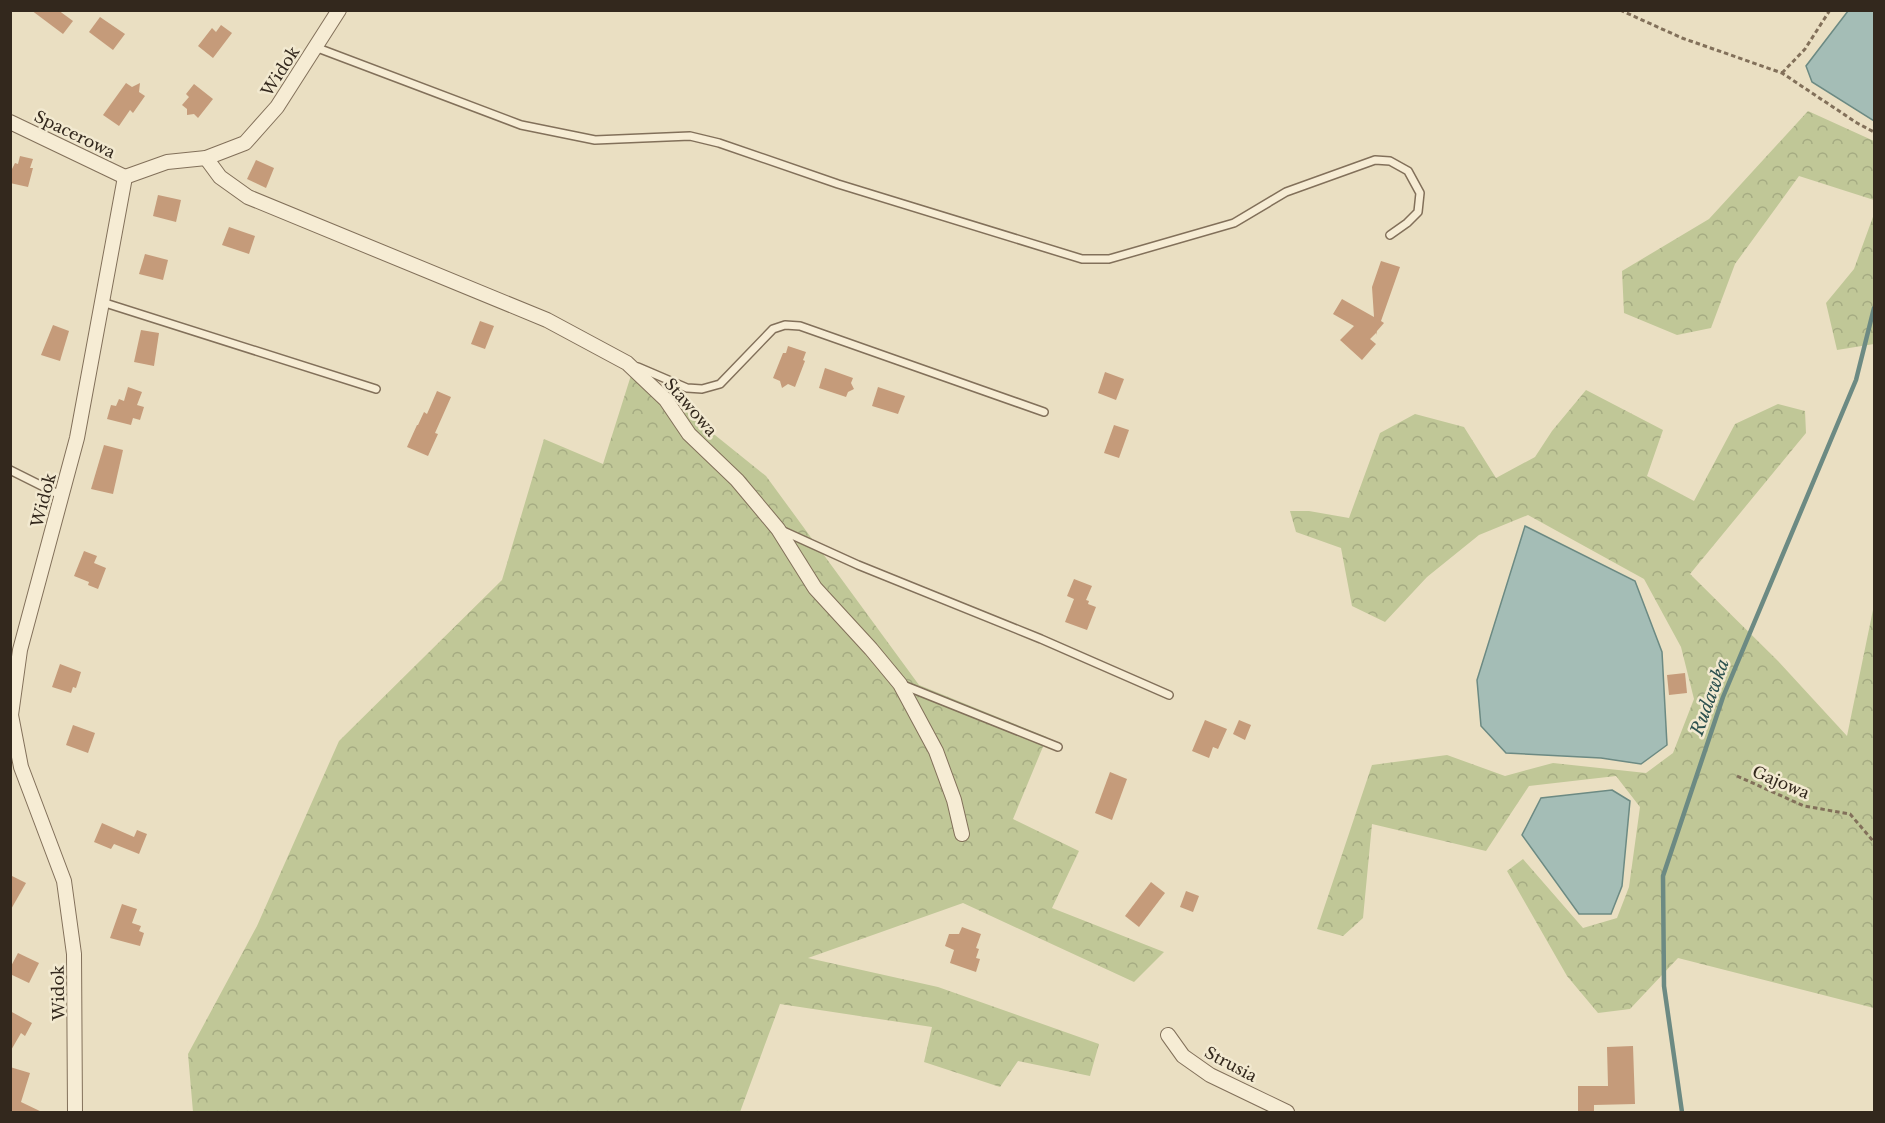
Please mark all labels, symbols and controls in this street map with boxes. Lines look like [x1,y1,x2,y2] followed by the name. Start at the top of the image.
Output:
[256,42,304,100] street label: Widok
[31,106,119,162] street label: Spacerowa
[660,374,722,440] street label: Stawowa
[26,471,60,530] street label: Widok
[1686,656,1734,739] water label: Rudawka
[1749,761,1813,803] street label: Gajowa
[48,965,68,1022] street label: Widok
[1201,1042,1261,1086] street label: Strusia

